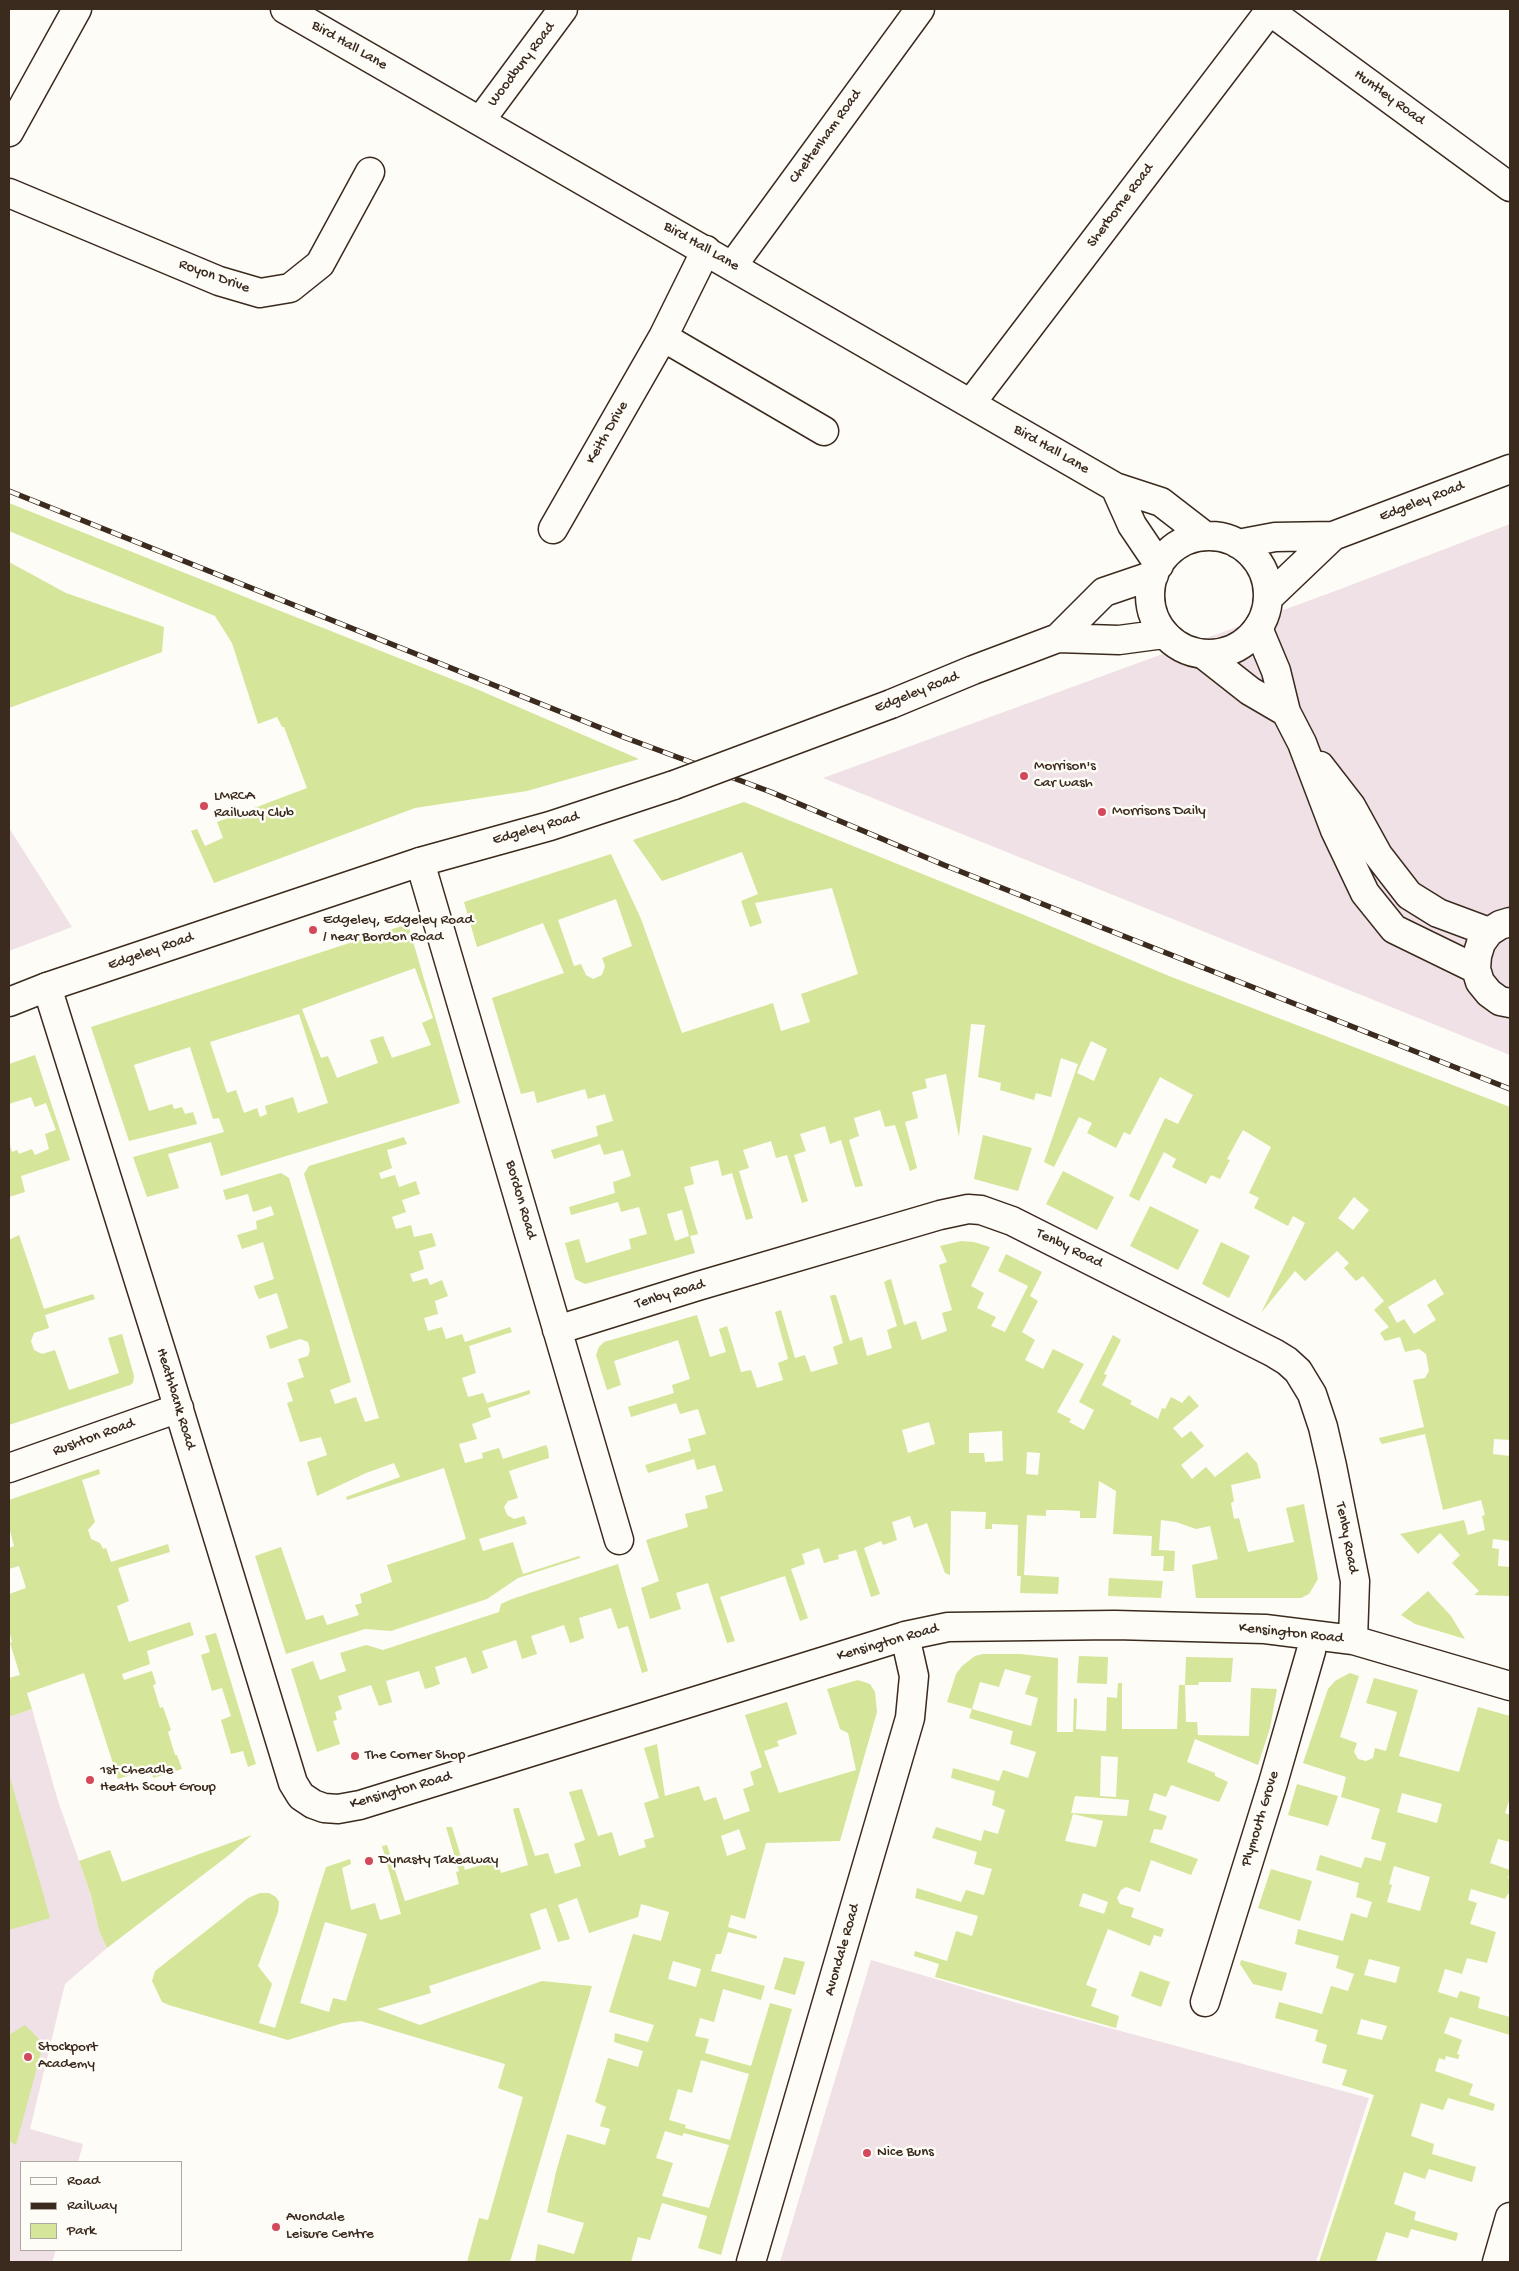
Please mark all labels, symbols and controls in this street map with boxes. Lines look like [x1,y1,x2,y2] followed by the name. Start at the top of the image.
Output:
[308,17,390,75] street label: Bird Hall Lane
[484,19,560,111] street label: Woodbury Road
[1350,66,1428,130] street label: Huntley Road
[786,87,866,187] street label: Cheltenham Road
[1084,161,1158,251] street label: Sherborne Road
[660,218,742,276] street label: Bird Hall Lane
[176,256,252,298] street label: Royon Drive
[583,398,633,468] street label: Keith Drive
[1010,421,1092,479] street label: Bird Hall Lane
[1377,478,1467,526] street label: Edgeley Road
[872,668,962,718] street label: Edgeley Road
[1034,758,1096,793] place label: Morrison's Car wash
[1018,770,1030,782] marker: Morrison's Car wash
[214,788,294,823] place label: LMRCA Railway Club
[198,800,210,812] marker: LMRCA Railway Club
[1112,803,1206,821] place label: Morrisons Daily
[1096,806,1108,818] marker: Morrisons Daily
[491,808,581,850] street label: Edgeley Road
[323,912,473,947] place label: Edgeley, Edgeley Road / near Bordon Road
[307,924,319,936] marker: Edgeley, Edgeley Road / near Bordon Road
[106,929,196,975] street label: Edgeley Road
[500,1159,540,1241] street label: Bordon Road
[1033,1225,1105,1273] street label: Tenby Road
[633,1276,707,1314] street label: Tenby Road
[151,1346,199,1452] street label: Heathbank Road
[51,1415,137,1461] street label: Rushton Road
[1330,1501,1362,1575] street label: Tenby Road
[835,1620,941,1666] street label: Kensington Road
[1238,1620,1344,1648] street label: Kensington Road
[365,1747,465,1765] place label: The Corner Shop
[349,1750,361,1762] marker: The Corner Shop
[100,1762,216,1797] place label: 1st Cheadle Heath Scout Group
[348,1768,454,1814] street label: Kensington Road
[1238,1769,1284,1869] street label: Plymouth Grove
[84,1774,96,1786] marker: 1st Cheadle Heath Scout Group
[379,1852,498,1870] place label: Dynasty Takeaway
[363,1855,375,1867] marker: Dynasty Takeaway
[821,1902,865,1998] street label: Avondale Road
[38,2039,97,2074] place label: Stockport Academy
[22,2051,34,2063] marker: Stockport Academy
[877,2144,934,2162] place label: Nice Buns
[861,2147,873,2159] marker: Nice Buns
[20,2161,182,2251] legend
[67,2172,100,2190] text: Road
[67,2197,117,2215] text: Railway
[286,2209,374,2244] place label: Avondale Leisure Centre
[270,2221,282,2233] marker: Avondale Leisure Centre
[67,2222,96,2240] text: Park

